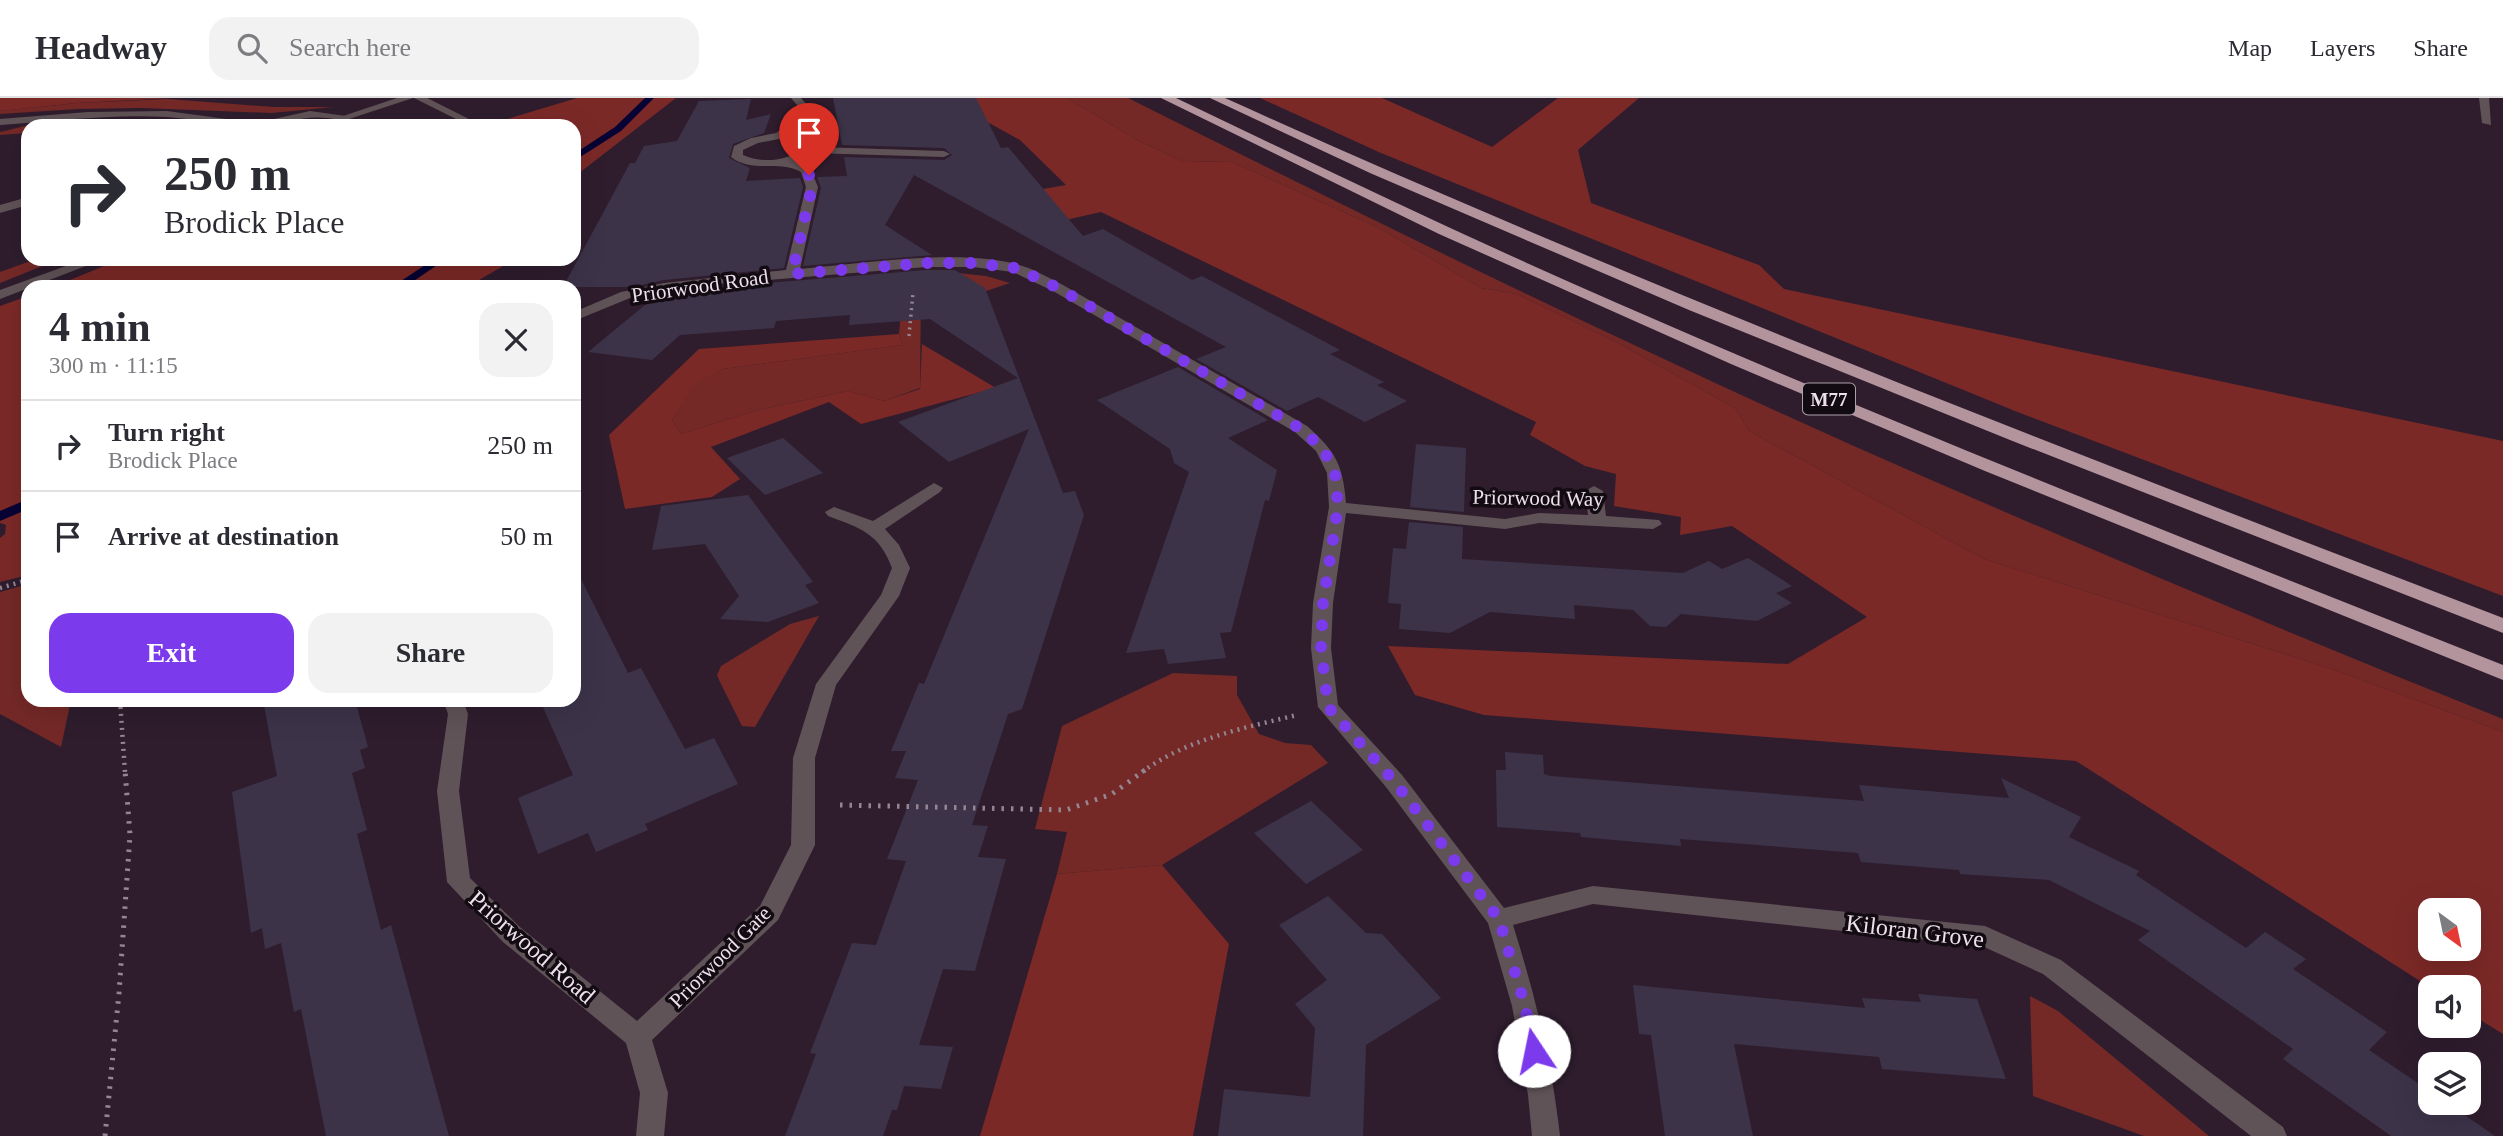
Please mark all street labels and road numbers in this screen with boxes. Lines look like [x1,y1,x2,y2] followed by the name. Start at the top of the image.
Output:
[630,264,771,308] street label: Priorwood Road
[1803,384,1855,414] road number: M77
[1472,485,1604,511] street label: Priorwood Way
[464,885,600,1009] street label: Priorwood Road
[664,901,776,1013] street label: Priorwood Gate
[1844,910,1986,952] street label: Kiloran Grove

